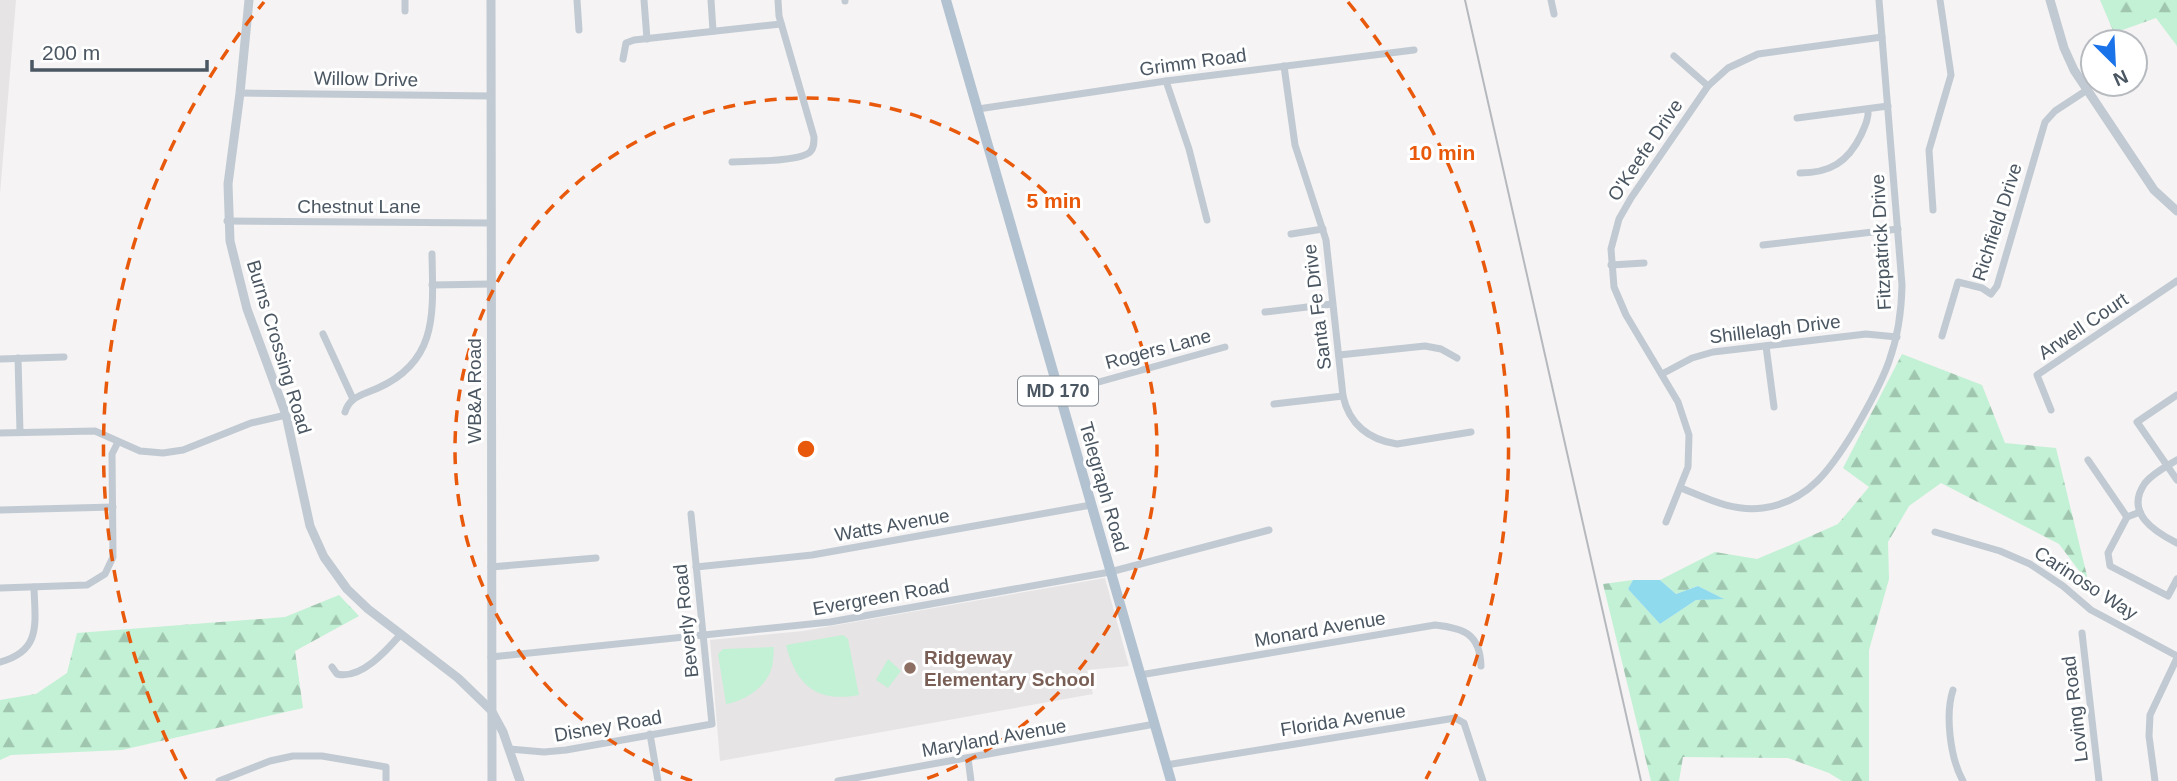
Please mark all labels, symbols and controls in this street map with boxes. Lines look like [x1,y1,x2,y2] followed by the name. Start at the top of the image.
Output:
[32,28,206,72] scale bar
[2079,28,2149,98] north arrow
[42,41,100,64] text: 200 m
[1138,44,1248,80] street label: Grimm Road
[2110,66,2131,90] text: N
[314,68,418,90] street label: Willow Drive
[1603,95,1687,205] street label: O'Keefe Drive
[1409,141,1475,164] text: 10 min
[1968,161,2026,283] street label: Richfield Drive
[1867,173,1895,311] street label: Fitzpatrick Drive
[1027,189,1081,212] text: 5 min
[297,196,421,217] street label: Chestnut Lane
[1299,243,1335,371] street label: Santa Fe Drive
[243,258,315,436] street label: Burns Crossing Road
[2034,288,2132,364] street label: Arwell Court
[1708,311,1842,347] street label: Shillelagh Drive
[1103,325,1213,373] street label: Rogers Lane
[464,338,485,444] street label: WB&A Road
[1018,376,1098,405] road number: MD 170
[1075,420,1133,554] street label: Telegraph Road
[794,437,818,461] centre of rings
[833,505,951,545] street label: Watts Avenue
[2031,542,2142,624] street label: Carinoso Way
[670,563,702,679] street label: Beverly Road
[811,575,951,619] street label: Evergreen Road
[1253,607,1387,651] street label: Monard Avenue
[924,647,1095,690] place label: Ridgeway Elementary School
[2058,655,2092,763] street label: Loving Road
[902,660,918,676] marker: Ridgeway Elementary School
[1279,700,1407,740] street label: Florida Avenue
[553,706,663,746] street label: Disney Road
[920,715,1068,761] street label: Maryland Avenue

